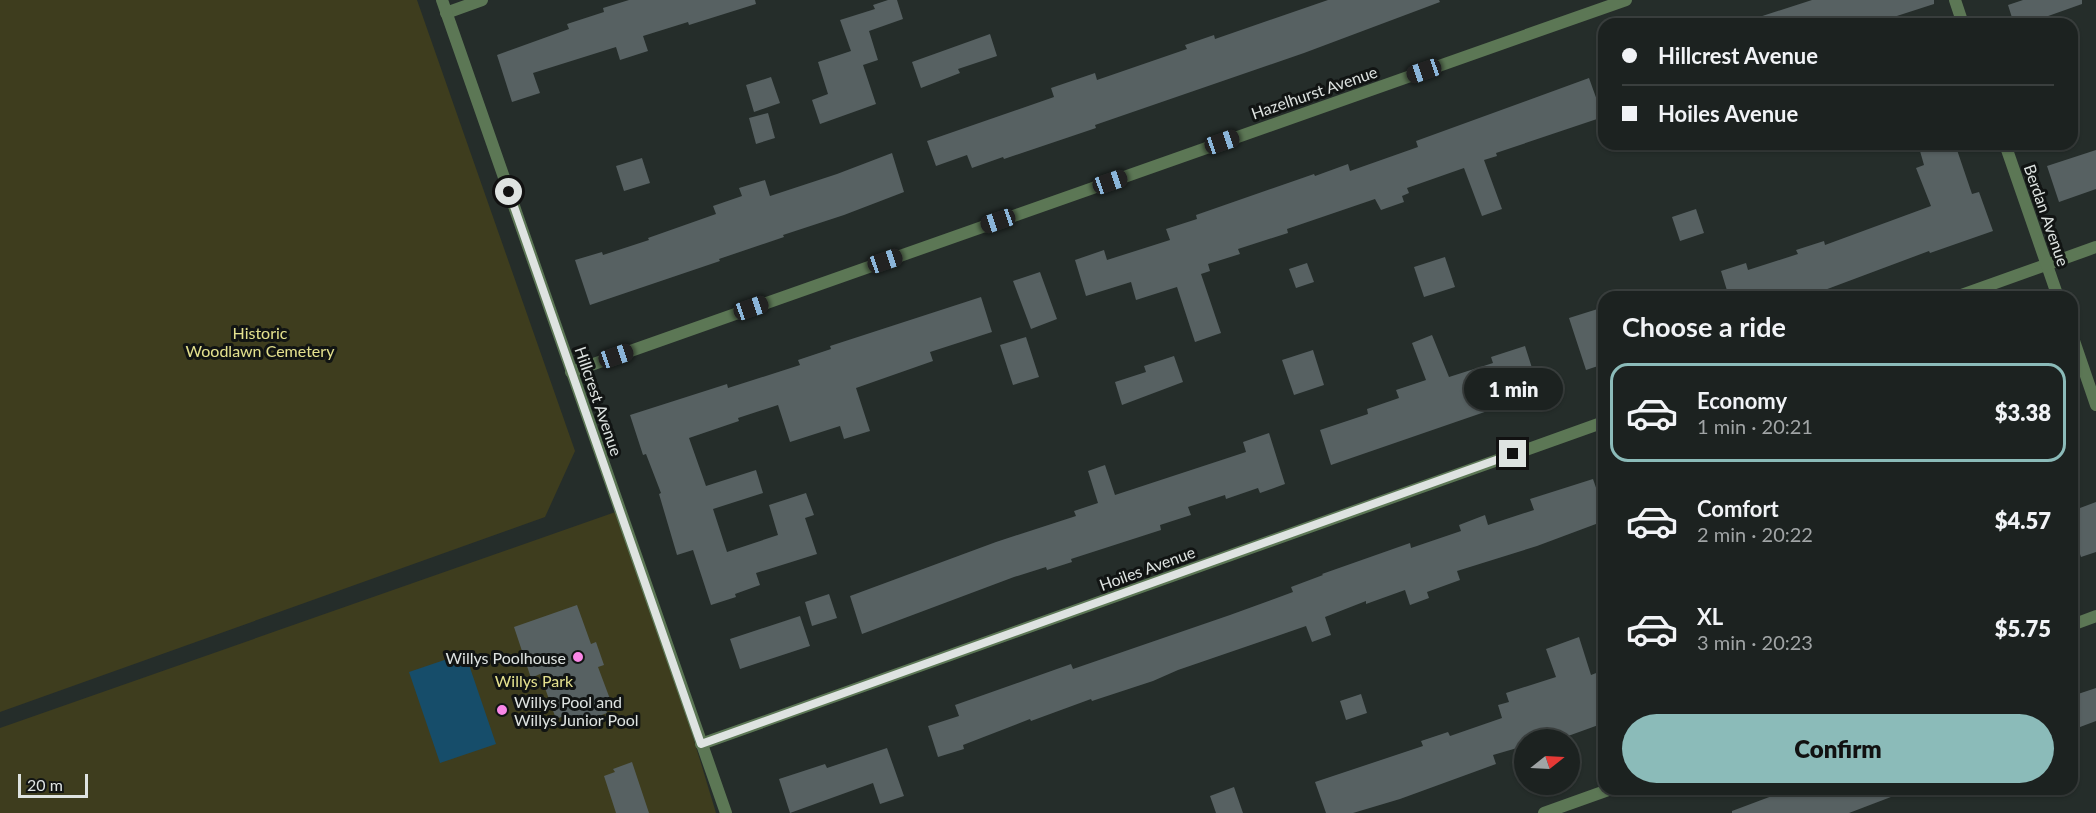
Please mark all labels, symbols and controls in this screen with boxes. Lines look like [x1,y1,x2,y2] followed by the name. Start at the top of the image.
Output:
[1658,42,1818,69] text: Hillcrest Avenue
[1404,57,1444,85] car
[1248,62,1380,122] street label: Hazelhurst Avenue
[1658,100,1798,127] text: Hoiles Avenue
[1202,128,1242,156] car
[2021,162,2073,268] street label: Berdan Avenue
[1090,168,1130,196] car
[495,178,522,205] route start
[978,207,1018,235] car
[865,247,905,275] car
[731,294,771,322] car
[1622,310,1786,343] text: Choose a ride
[186,323,335,360] park label: Historic Woodlawn Cemetery
[596,342,636,370] car
[571,344,627,458] street label: Hillcrest Avenue
[1464,367,1562,409] callout: 1 min
[1489,377,1538,401] text: 1 min
[1625,386,1679,440] icon: car
[1697,387,1787,414] text: Economy
[1995,399,2051,426] text: $3.38
[1697,414,1813,438] text: 1 min · 20:21
[1499,440,1526,467] route end
[1625,494,1679,548] icon: car
[1697,495,1779,522] text: Comfort
[1995,507,2051,534] text: $4.57
[1697,522,1813,546] text: 2 min · 20:22
[1097,542,1197,594] street label: Hoiles Avenue
[1625,602,1679,656] icon: car
[1697,603,1723,630] text: XL
[1995,615,2051,642] text: $5.75
[1697,630,1813,654] text: 3 min · 20:23
[446,648,566,667] place label: Willys Poolhouse
[571,650,585,664] marker: Willys Poolhouse
[495,671,574,690] park label: Willys Park
[514,692,639,729] place label: Willys Pool and Willys Junior Pool
[495,703,509,717] marker: Willys Pool and Willys Junior Pool
[1622,714,2054,783] button: Confirm
[1514,729,1580,795] north arrow
[1514,729,1580,795] map controls
[18,771,88,798] scale bar
[27,775,63,794] text: 20 m

